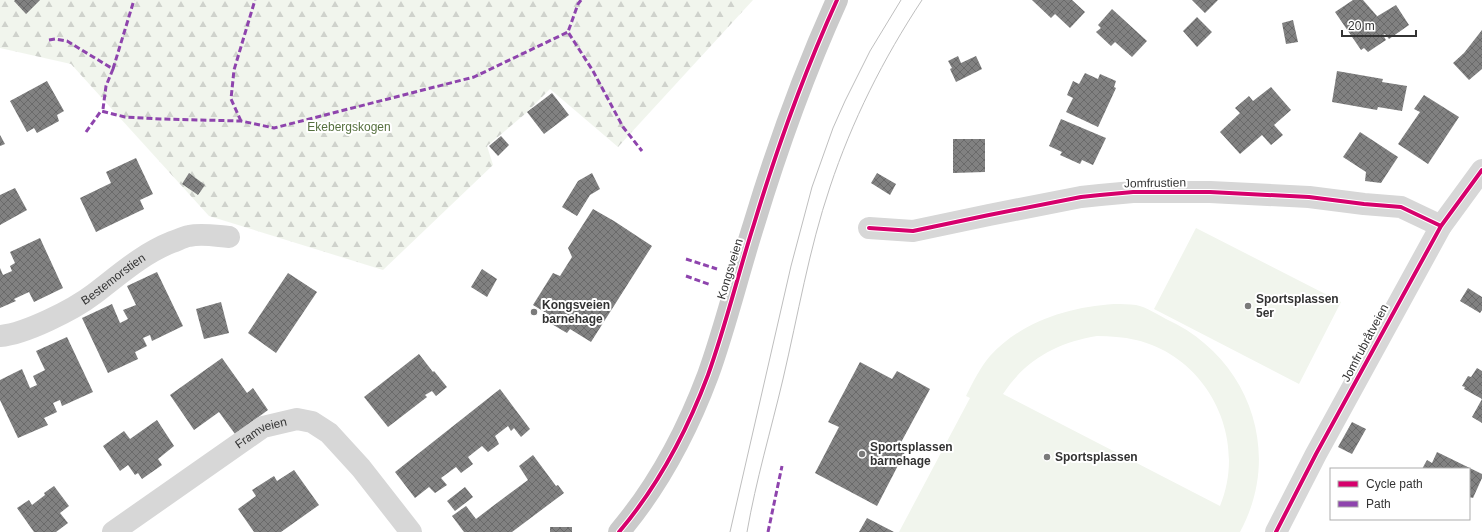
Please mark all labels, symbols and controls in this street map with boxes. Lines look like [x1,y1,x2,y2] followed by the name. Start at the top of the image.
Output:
[1342,12,1416,38] scale bar
[1348,19,1375,33] text: 20 m
[307,120,391,134] park label: Ekebergskogen
[1124,175,1186,191] street label: Jomfrustien
[714,237,746,301] street label: Kongsveien
[79,251,148,308] street label: Bestemorstien
[1256,292,1339,320] place label: Sportsplassen 5er
[542,298,610,326] place label: Kongsveien barnehage
[1243,301,1253,311] marker: Sportsplassen 5er
[1339,302,1391,384] street label: Jomfrubråtveien
[529,307,539,317] marker: Kongsveien barnehage
[232,415,288,451] street label: Framveien
[870,440,953,468] place label: Sportsplassen barnehage
[857,449,867,459] marker: Sportsplassen barnehage
[1055,450,1138,464] place label: Sportsplassen
[1042,452,1052,462] marker: Sportsplassen
[1330,468,1470,520] legend
[1366,477,1423,491] text: Cycle path
[1366,497,1391,511] text: Path

